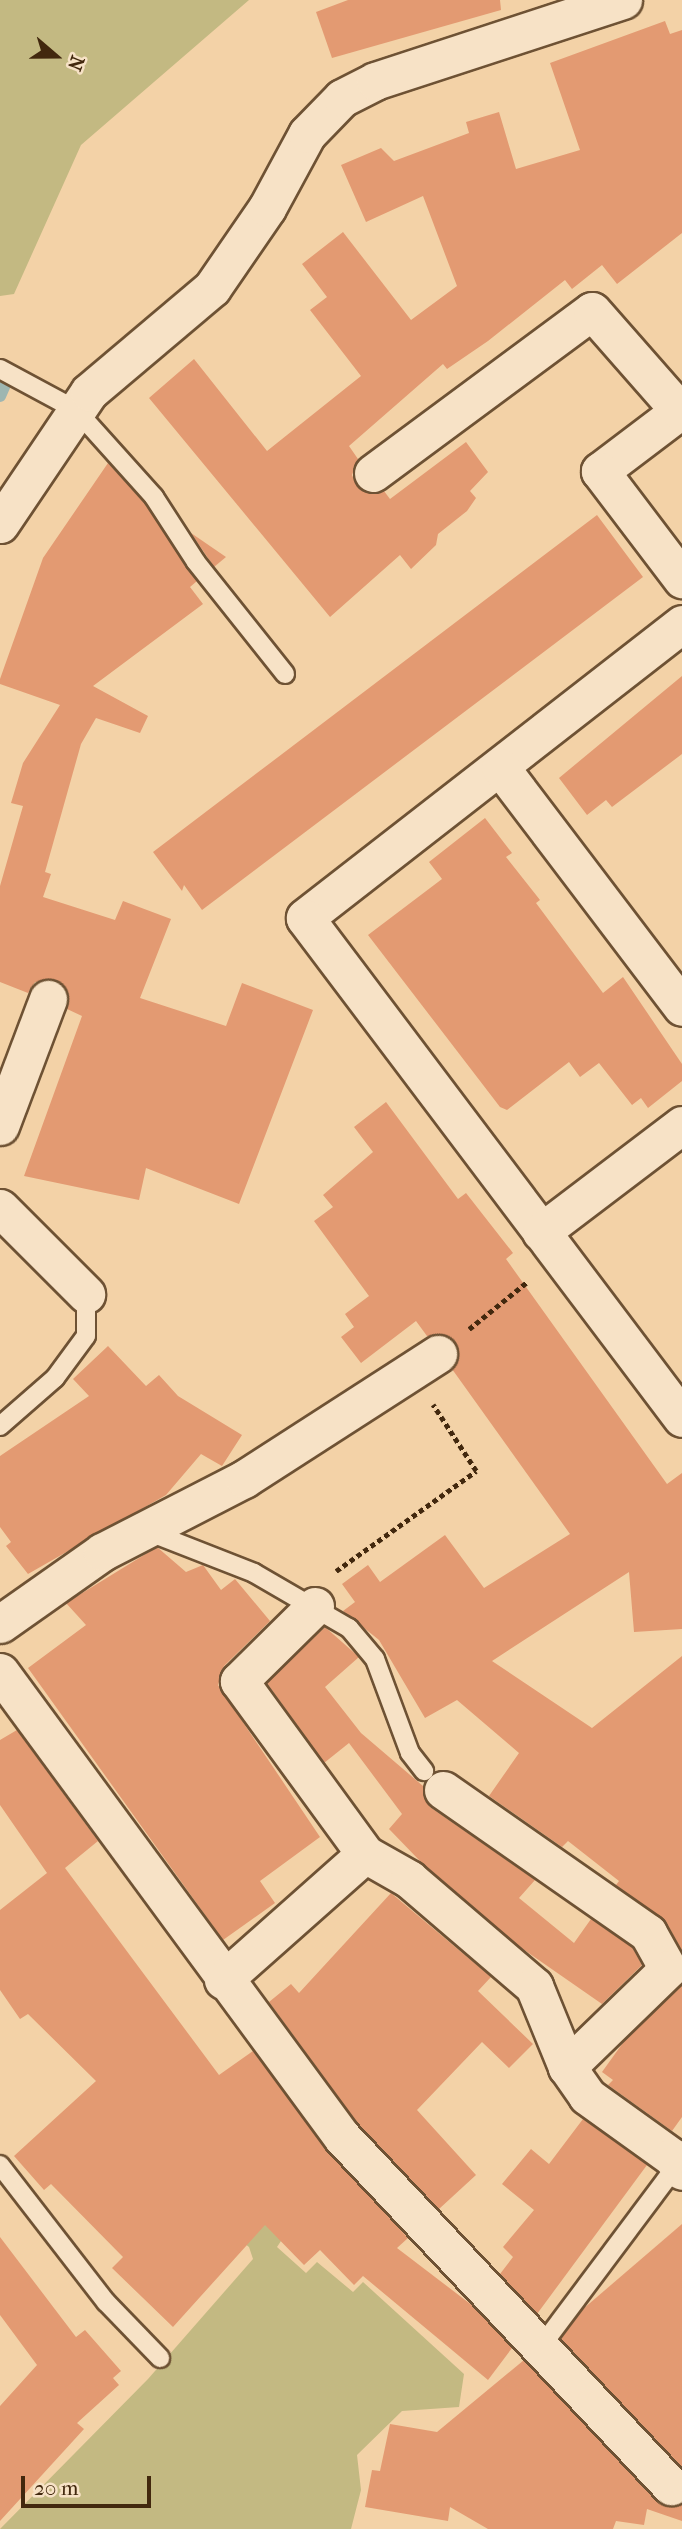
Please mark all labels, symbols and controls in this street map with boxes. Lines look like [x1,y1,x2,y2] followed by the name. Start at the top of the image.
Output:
[21,21,91,91] north arrow
[63,53,89,74] text: N
[24,2462,154,2506] scale bar
[34,2476,78,2500] text: 20 m

